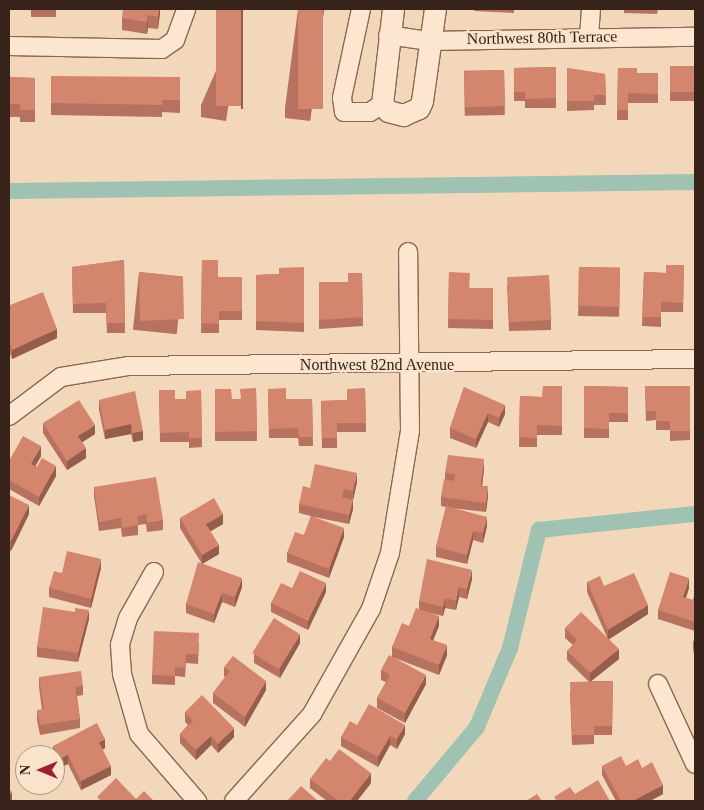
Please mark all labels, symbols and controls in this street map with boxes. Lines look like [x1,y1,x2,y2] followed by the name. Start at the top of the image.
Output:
[466,27,618,49] street label: Northwest 80th Terrace
[299,355,455,375] street label: Northwest 82nd Avenue
[15,745,65,795] north arrow
[18,765,33,775] text: N

